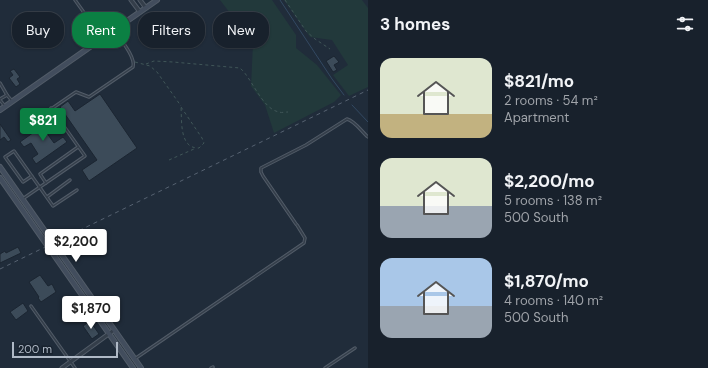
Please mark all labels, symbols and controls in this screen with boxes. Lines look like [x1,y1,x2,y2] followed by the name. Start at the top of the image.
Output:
[12,12,64,48] chip: Buy
[72,12,130,48] chip: Rent
[138,12,205,48] chip: Filters
[213,12,269,48] chip: New
[380,13,450,35] text: 3 homes
[674,13,696,35] icon: filters
[504,70,574,92] text: $821/mo
[412,74,460,122] icon: home
[504,92,598,109] text: 2 rooms · 54 m²
[19,108,67,142] pin: $821
[504,109,569,126] text: Apartment
[29,112,57,129] text: $821
[504,170,595,192] text: $2,200/mo
[412,174,460,222] icon: home
[504,192,602,209] text: 5 rooms · 138 m²
[504,209,568,226] text: 500 South
[43,229,109,263] pin: $2,200
[54,233,98,250] text: $2,200
[504,270,589,292] text: $1,870/mo
[412,274,460,322] icon: home
[504,292,603,309] text: 4 rooms · 140 m²
[58,296,124,330] pin: $1,870
[71,300,111,317] text: $1,870
[504,309,568,326] text: 500 South
[12,340,118,359] scale bar
[18,342,52,356] text: 200 m

